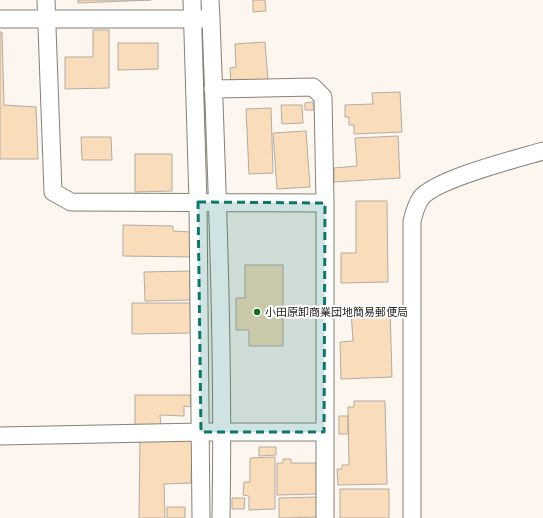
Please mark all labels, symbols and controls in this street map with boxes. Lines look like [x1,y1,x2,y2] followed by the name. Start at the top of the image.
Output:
[265,305,408,319] place label: 小田原卸商業団地簡易郵便局
[252,307,262,317] marker: 小田原卸商業団地簡易郵便局

